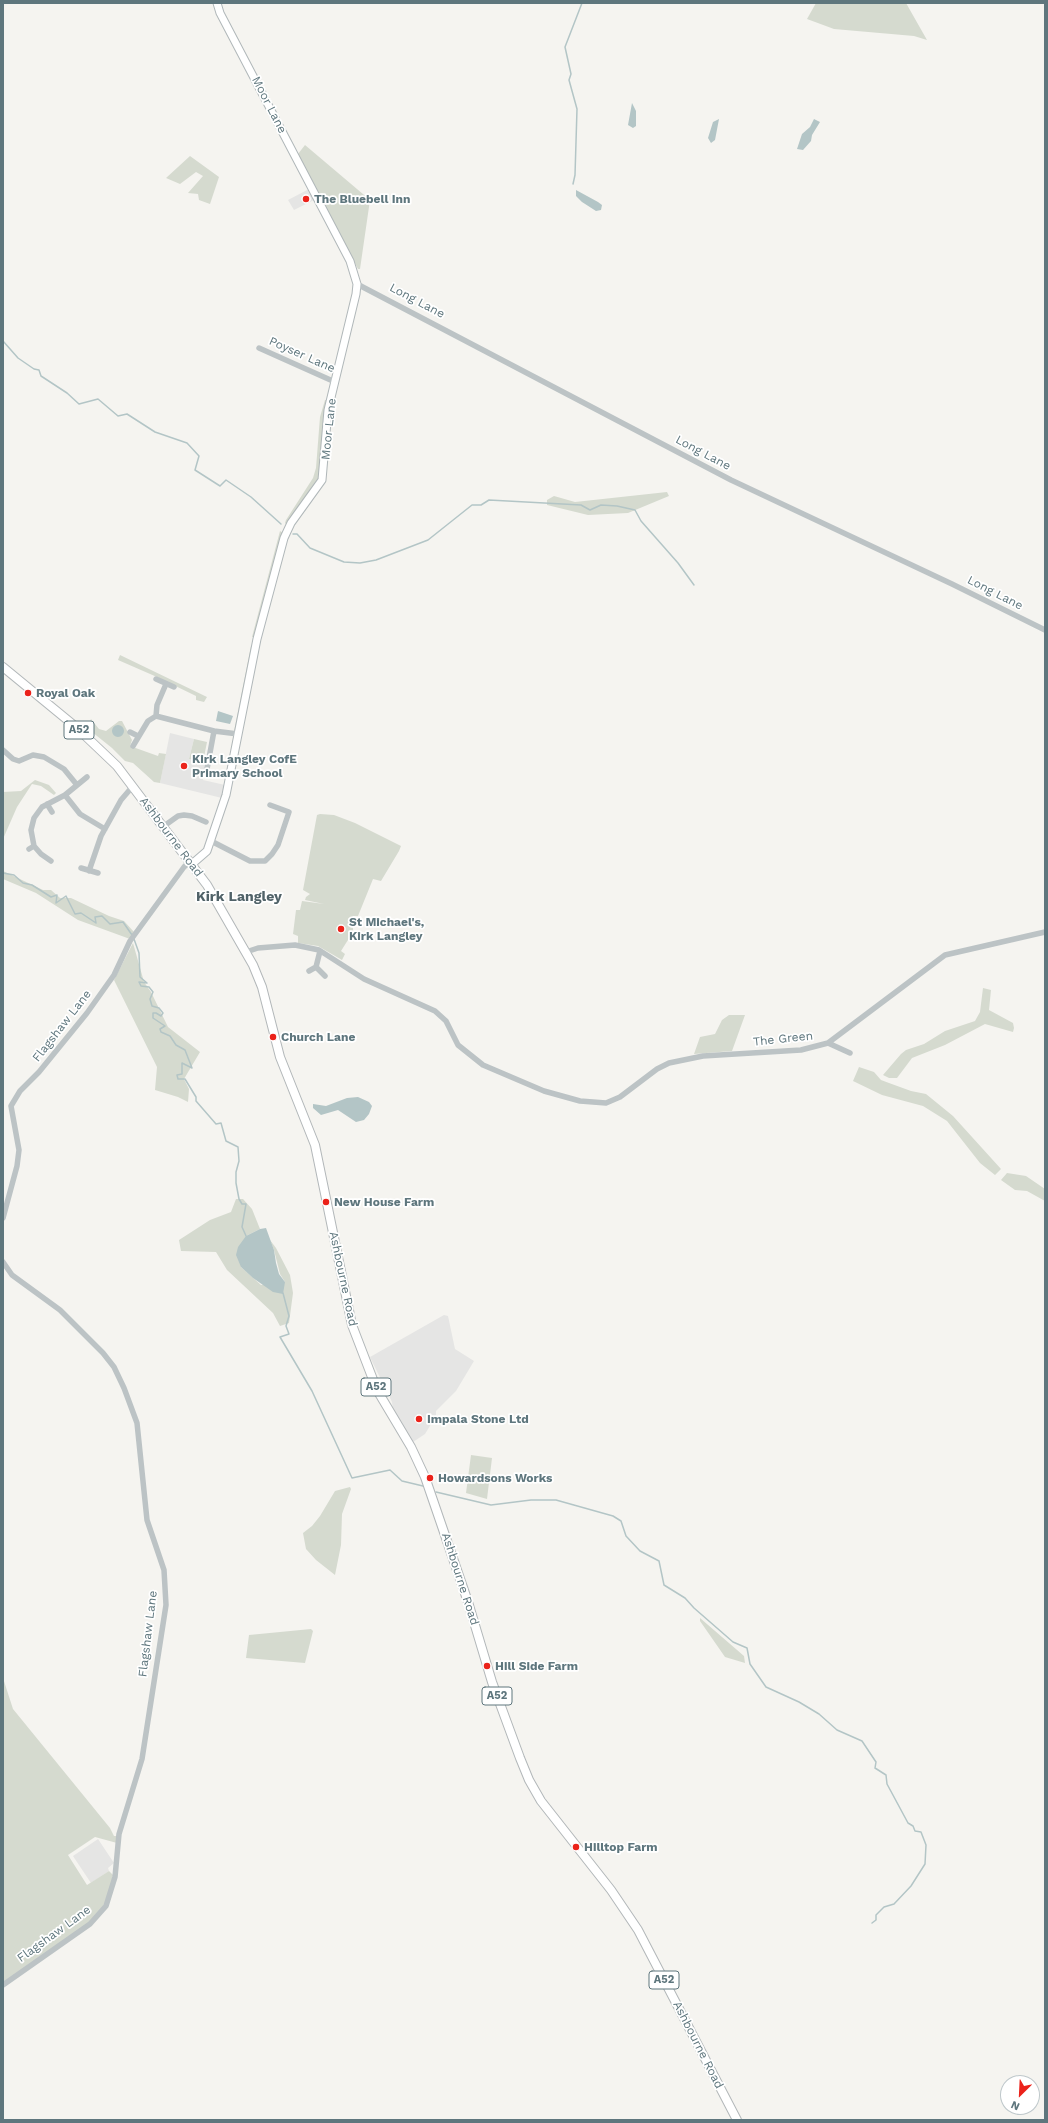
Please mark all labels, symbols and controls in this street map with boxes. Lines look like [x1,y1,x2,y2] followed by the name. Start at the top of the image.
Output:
[249,74,289,136] street label: Moor Lane
[314,192,410,206] place label: The Bluebell Inn
[301,194,311,204] marker: The Bluebell Inn
[387,280,447,322] street label: Long Lane
[267,334,337,376] street label: Poyser Lane
[319,397,339,461] street label: Moor Lane
[673,432,733,474] street label: Long Lane
[965,573,1025,613] street label: Long Lane
[36,686,95,700] place label: Royal Oak
[23,688,33,698] marker: Royal Oak
[64,721,94,739] road number: A52
[192,752,297,780] place label: Kirk Langley CofE Primary School
[179,761,189,771] marker: Kirk Langley CofE Primary School
[136,794,206,880] street label: Ashbourne Road
[196,889,282,905] district label: Kirk Langley
[349,915,424,943] place label: St Michael's, Kirk Langley
[336,924,346,934] marker: St Michael's, Kirk Langley
[30,987,94,1065] street label: Flagshaw Lane
[752,1029,814,1049] street label: The Green
[281,1030,355,1044] place label: Church Lane
[268,1032,278,1042] marker: Church Lane
[334,1195,434,1209] place label: New House Farm
[321,1197,331,1207] marker: New House Farm
[326,1230,360,1328] street label: Ashbourne Road
[361,1378,391,1396] road number: A52
[427,1412,529,1426] place label: Impala Stone Ltd
[414,1414,424,1424] marker: Impala Stone Ltd
[438,1471,552,1485] place label: Howardsons Works
[425,1473,435,1483] marker: Howardsons Works
[438,1531,482,1627] street label: Ashbourne Road
[136,1590,160,1678] street label: Flagshaw Lane
[495,1659,578,1673] place label: Hill Side Farm
[482,1661,492,1671] marker: Hill Side Farm
[482,1687,512,1705] road number: A52
[584,1840,658,1854] place label: Hilltop Farm
[571,1842,581,1852] marker: Hilltop Farm
[15,1903,93,1965] street label: Flagshaw Lane
[649,1971,679,1989] road number: A52
[670,1999,726,2091] street label: Ashbourne Road
[1000,2075,1040,2115] north arrow
[1009,2098,1022,2113] text: N

